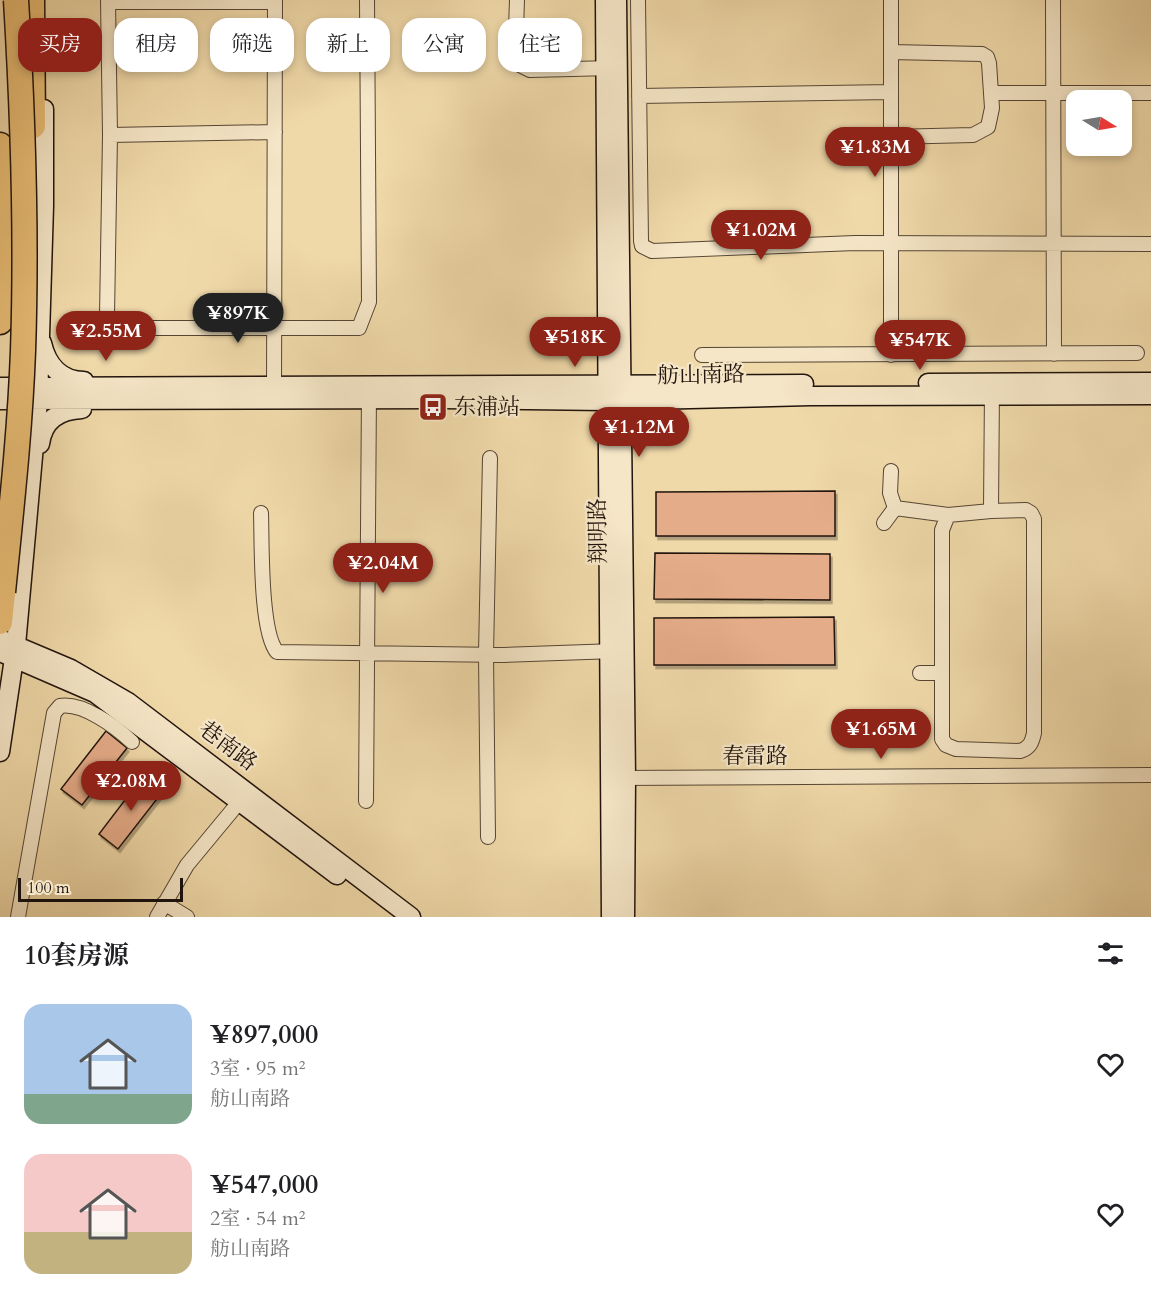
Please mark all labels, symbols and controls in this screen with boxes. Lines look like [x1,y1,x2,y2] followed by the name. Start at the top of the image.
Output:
[18,18,102,72] chip: 买房
[114,18,198,72] chip: 租房
[210,18,294,72] chip: 筛选
[306,18,390,72] chip: 新上
[402,18,486,72] chip: 公寓
[498,18,582,72] chip: 住宅
[1066,90,1132,156] north arrow
[1066,90,1132,156] map controls
[826,127,924,178] pin: ¥1.83M
[839,133,911,160] text: ¥1.83M
[712,210,810,261] pin: ¥1.02M
[725,216,797,243] text: ¥1.02M
[196,293,280,344] pin: ¥897K
[207,299,269,326] text: ¥897K
[57,311,155,362] pin: ¥2.55M
[70,317,142,344] text: ¥2.55M
[533,317,617,368] pin: ¥518K
[878,320,962,371] pin: ¥547K
[544,323,606,350] text: ¥518K
[889,326,951,353] text: ¥547K
[657,359,745,391] street label: 舫山南路
[417,391,449,423] bus stop icon: 东浦站
[454,392,520,422] place label: 东浦站
[590,407,688,458] pin: ¥1.12M
[603,413,675,440] text: ¥1.12M
[582,498,614,564] street label: 翔明路
[334,543,432,594] pin: ¥2.04M
[347,549,419,576] text: ¥2.04M
[832,709,930,760] pin: ¥1.65M
[193,714,263,778] street label: 巷南路
[845,715,917,742] text: ¥1.65M
[722,741,788,771] street label: 春雷路
[82,761,180,812] pin: ¥2.08M
[95,767,167,794] text: ¥2.08M
[18,875,183,902] scale bar
[27,877,69,899] text: 100 m
[1094,937,1127,970] icon: filters
[24,938,129,973] text: 10套房源
[210,1017,318,1052] text: ¥897,000
[72,1028,144,1100] icon: home
[1094,1048,1127,1081] icon: heart
[210,1055,306,1082] text: 3室 · 95 m²
[210,1085,290,1112] text: 舫山南路
[210,1167,318,1202] text: ¥547,000
[72,1178,144,1250] icon: home
[1094,1198,1127,1231] icon: heart
[210,1205,306,1232] text: 2室 · 54 m²
[210,1235,290,1262] text: 舫山南路

